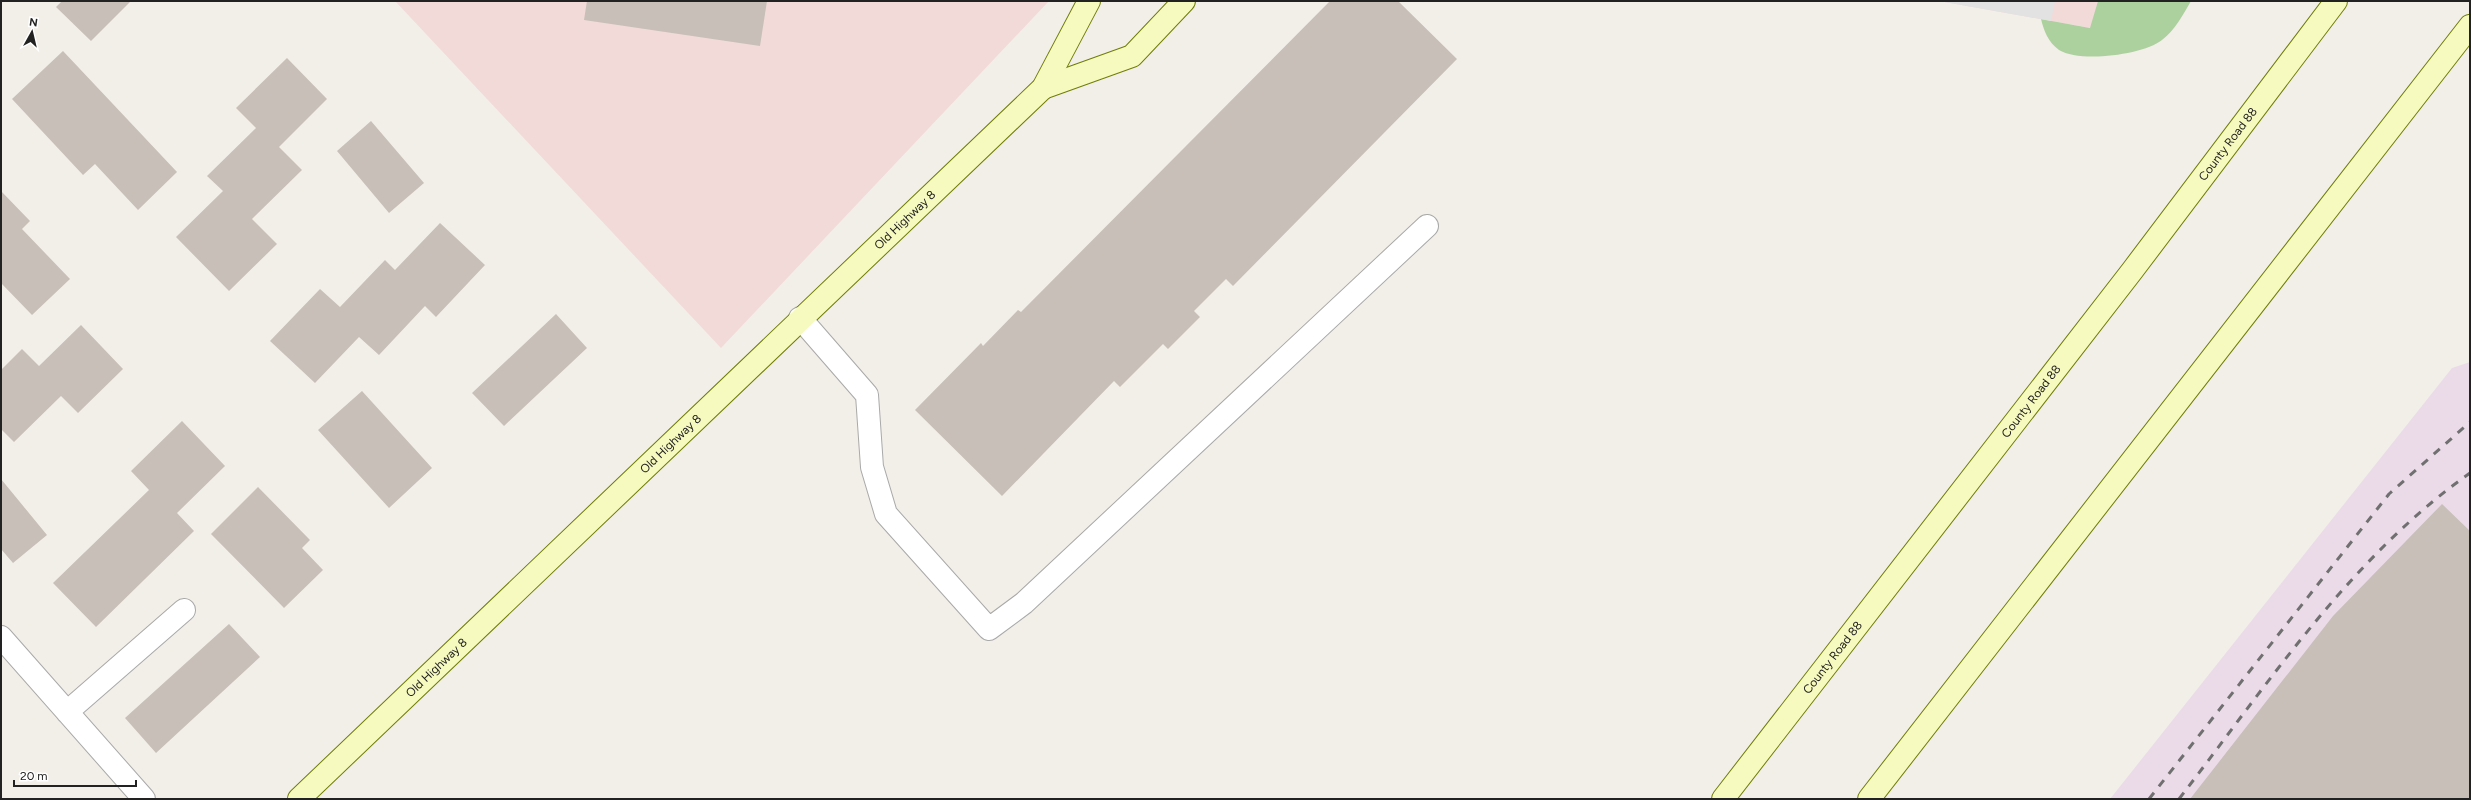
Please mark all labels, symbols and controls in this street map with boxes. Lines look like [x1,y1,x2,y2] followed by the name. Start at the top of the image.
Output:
[12,12,52,52] north arrow
[28,16,38,30] text: N
[2196,105,2260,183] street label: County Road 88
[871,188,938,253] street label: Old Highway 8
[1998,362,2064,441] street label: County Road 88
[637,411,704,476] street label: Old Highway 8
[1800,618,1865,697] street label: County Road 88
[403,635,470,700] street label: Old Highway 8
[14,762,136,788] scale bar
[20,769,48,783] text: 20 m

